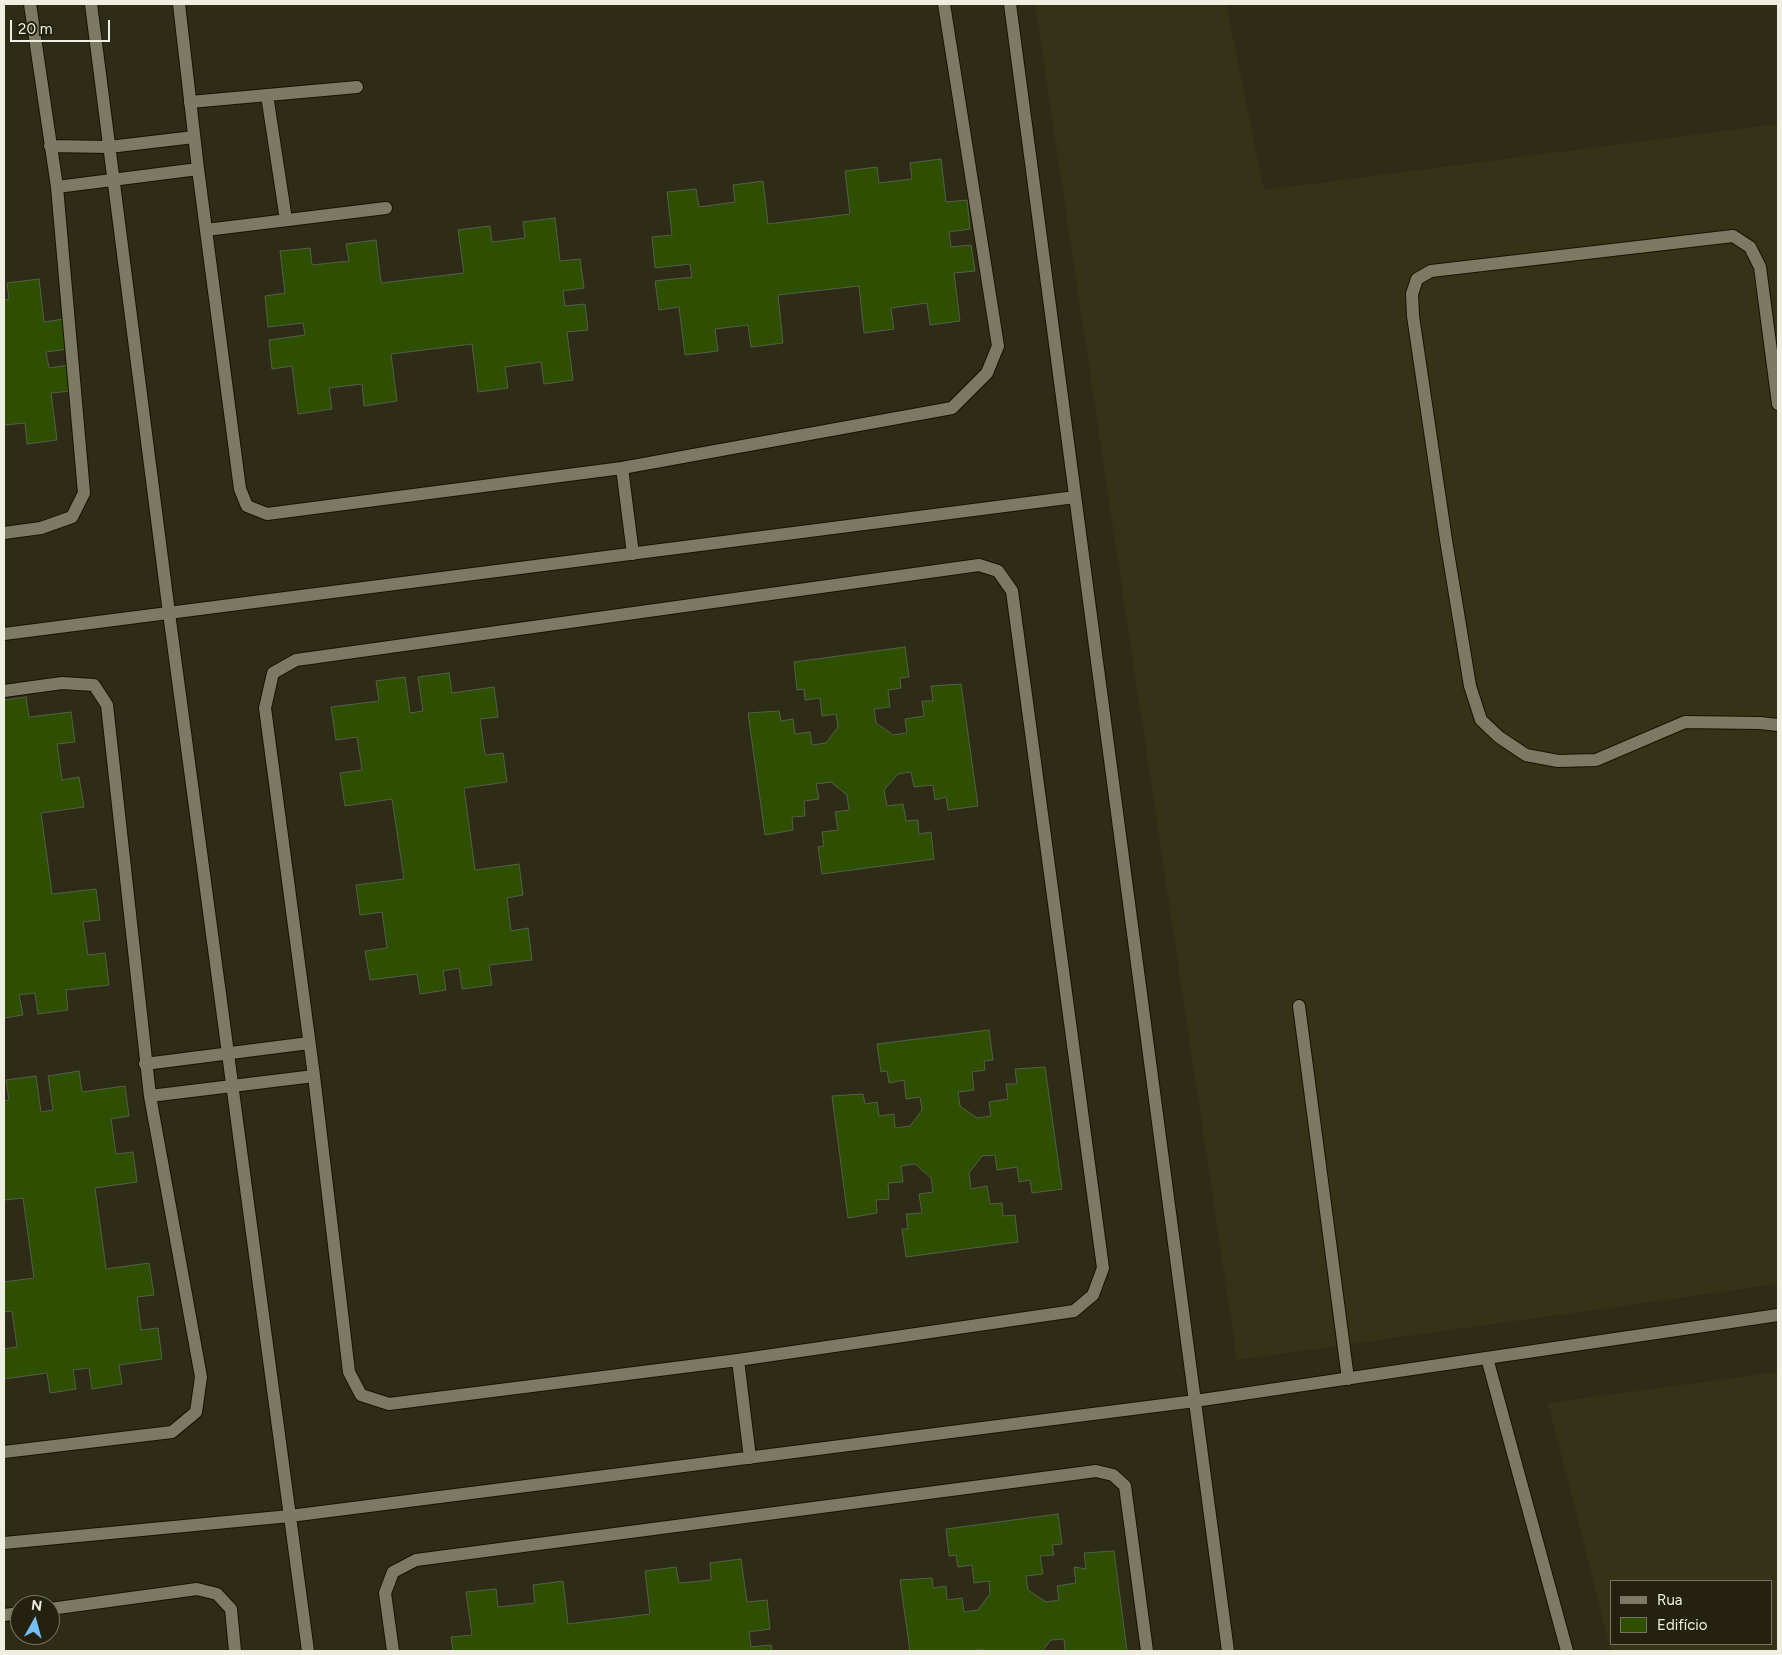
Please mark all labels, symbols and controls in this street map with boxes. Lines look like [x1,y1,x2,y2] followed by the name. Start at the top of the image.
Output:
[12,10,112,42] scale bar
[18,20,52,38] text: 20 m
[1610,1580,1772,1645] legend
[1657,1591,1682,1609] text: Rua
[10,1595,60,1645] north arrow
[30,1597,43,1615] text: N
[1657,1616,1707,1634] text: Edifício

